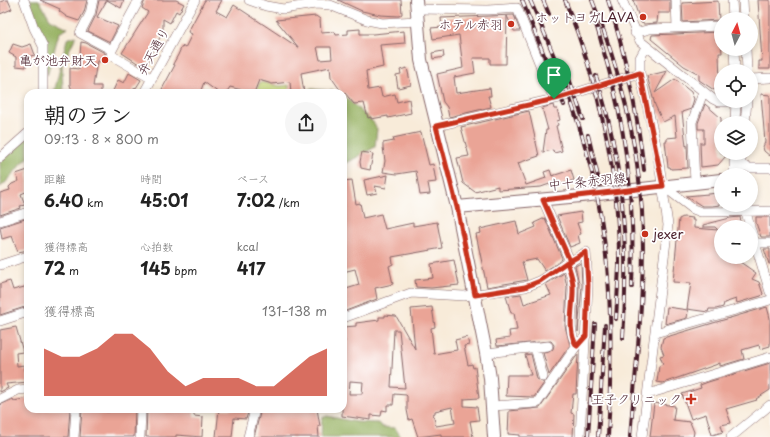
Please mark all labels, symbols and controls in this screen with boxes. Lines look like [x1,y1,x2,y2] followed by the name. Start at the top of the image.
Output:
[536,7,635,26] place label: ホットヨガLAVA
[638,12,648,22] marker: ホットヨガLAVA
[714,12,758,56] north arrow
[714,12,758,264] map controls
[439,14,503,33] place label: ホテル赤羽
[506,19,516,29] marker: ホテル赤羽
[132,23,173,78] street label: 弁天通り
[19,50,97,69] place label: 亀が池弁財天
[100,55,110,65] marker: 亀が池弁財天
[537,58,571,99] pin
[543,64,565,86] icon: arrive
[714,64,758,108] button: locate
[44,97,132,130] text: 朝のラン
[285,102,327,144] button: share
[714,116,758,160] button: layers
[44,129,159,148] text: 09:13 · 8 × 800 m
[547,167,628,194] street label: 中十条赤羽線
[714,168,758,212] button: +
[44,170,66,187] text: 距離
[140,170,162,187] text: 時間
[237,170,269,187] text: ペース
[44,187,83,213] text: 6.40
[140,187,188,213] text: 45:01
[237,187,275,213] text: 7:02
[83,194,103,211] text: km
[275,194,300,211] text: /km
[714,220,758,264] button: −
[651,224,684,243] place label: jexer
[640,229,650,239] marker: jexer
[44,238,88,255] text: 獲得標高
[140,238,173,255] text: 心拍数
[237,238,259,255] text: kcal
[44,255,65,281] text: 72
[140,255,171,281] text: 145
[237,255,265,281] text: 417
[65,262,79,279] text: m
[171,262,197,279] text: bpm
[44,301,96,320] text: 獲得標高
[262,301,327,320] text: 131–138 m
[591,389,682,408] place label: 王子クリニック
[685,393,697,405] marker: 王子クリニック

